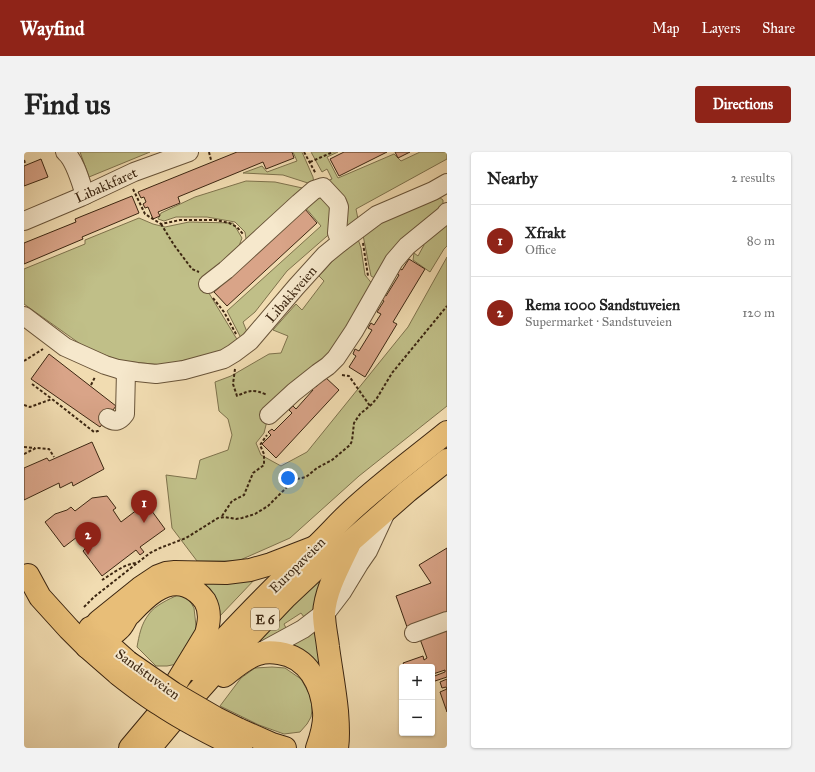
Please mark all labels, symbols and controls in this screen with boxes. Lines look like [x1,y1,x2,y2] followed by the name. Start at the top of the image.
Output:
[20,17,85,40] text: Wayfind
[652,20,680,37] text: Map
[702,20,740,37] text: Layers
[762,20,795,37] text: Share
[695,86,791,123] button: Directions
[24,87,110,122] text: Find us
[72,164,140,207] street label: Libakkfaret
[487,168,538,189] text: Nearby
[731,170,775,186] text: 2 results
[525,224,566,242] text: Xfrakt
[497,233,503,249] text: 1
[747,233,775,249] text: 80 m
[525,242,556,258] text: Office
[262,262,321,326] street label: Libakkveien
[525,296,680,314] text: Rema 1000 Sandstuveien
[497,305,503,321] text: 2
[742,305,775,321] text: 120 m
[525,314,672,330] text: Supermarket · Sandstuveien
[278,468,298,488] your location
[131,490,157,523] pin: 1
[75,522,101,555] pin: 2
[266,534,329,597] street label: Europaveien
[251,608,279,630] road number: E 6
[112,645,184,704] street label: Sandstuveien
[399,664,435,736] map controls
[399,664,435,700] button: +
[399,700,435,736] button: −

